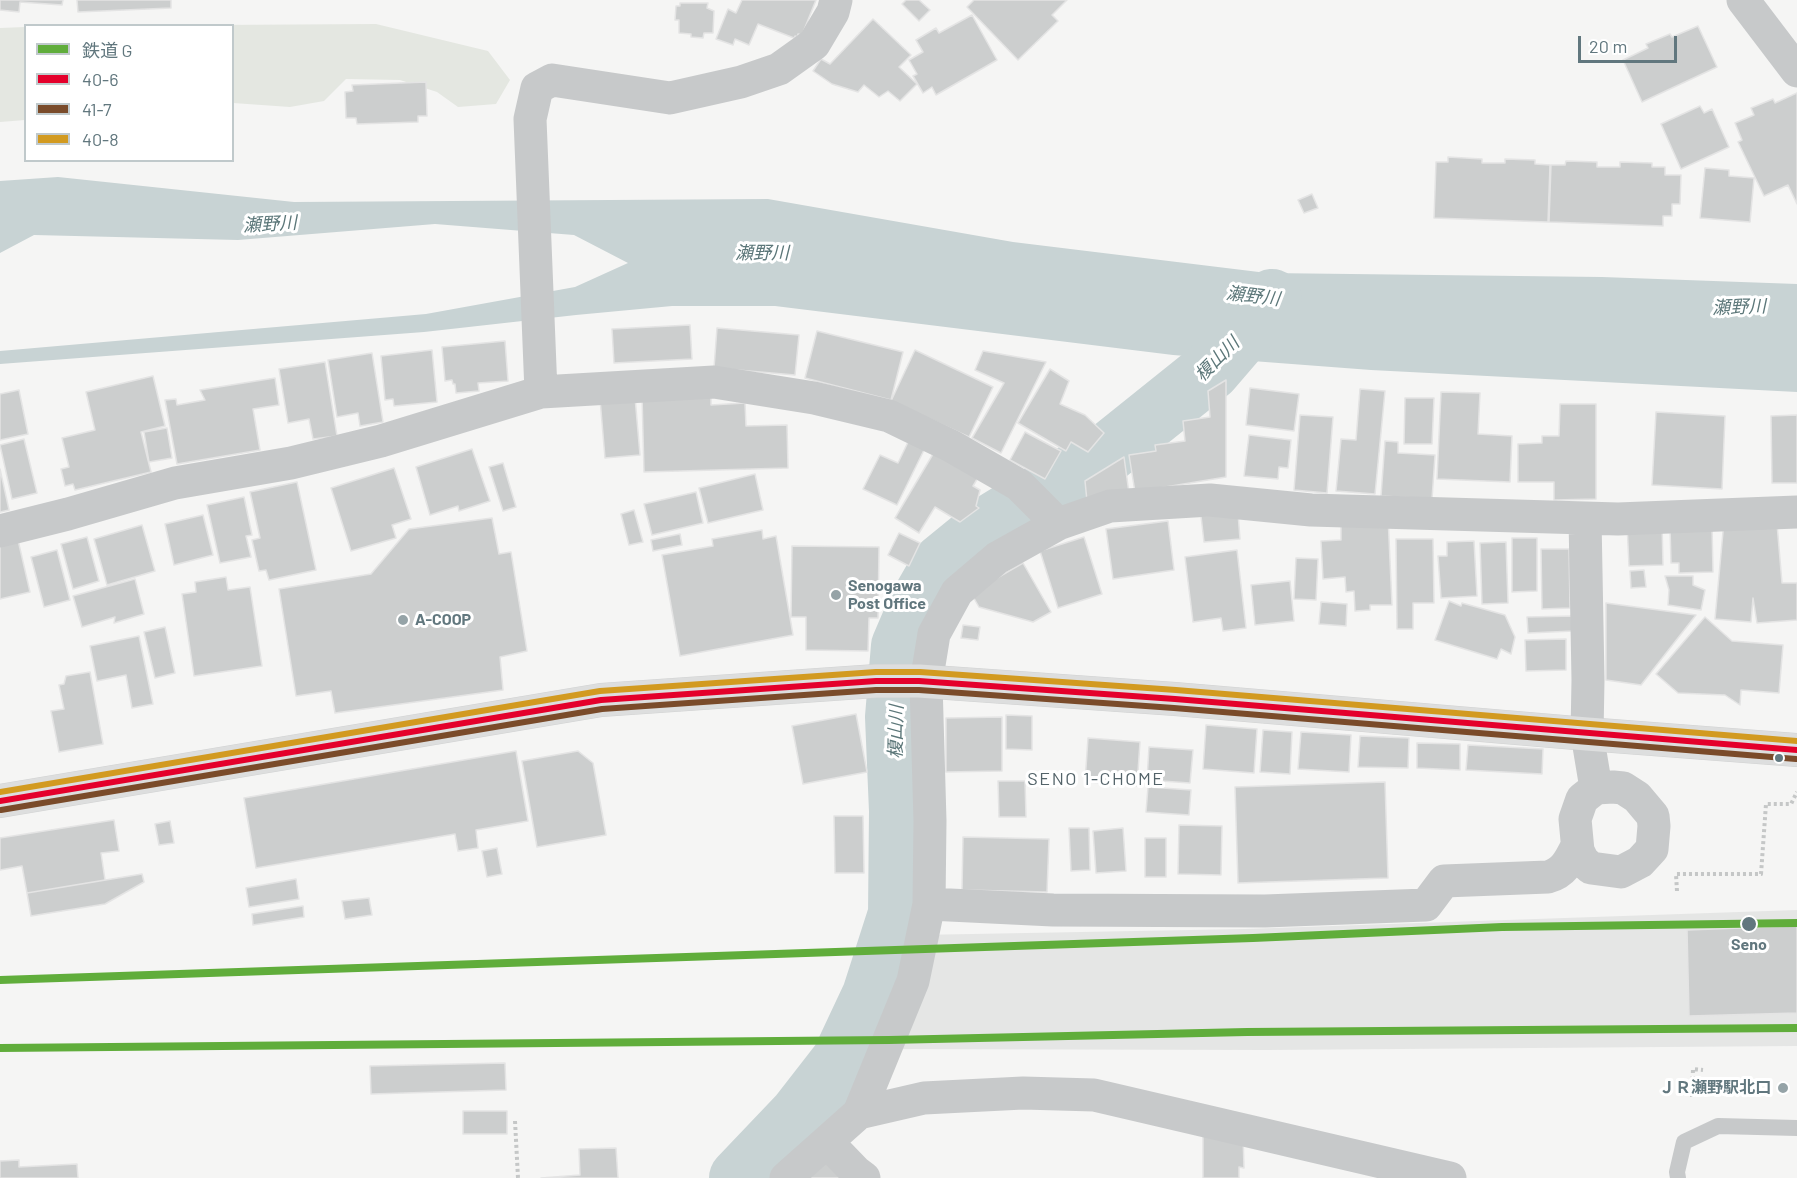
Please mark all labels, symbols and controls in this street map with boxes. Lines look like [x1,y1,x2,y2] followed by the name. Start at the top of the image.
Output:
[24,24,234,162] legend
[1581,24,1680,62] scale bar
[1589,35,1627,57] text: 20 m
[82,39,133,61] text: 鉄道 G
[82,68,118,90] text: 40-6
[82,98,112,120] text: 41-7
[82,128,119,150] text: 40-8
[242,212,298,236] water label: 瀬野川
[735,242,789,264] water label: 瀬野川
[1225,282,1281,310] water label: 瀬野川
[1712,295,1766,319] water label: 瀬野川
[1190,332,1244,386] water label: 榎山川
[848,576,926,614] place label: Senogawa Post Office
[829,588,843,602] marker: Senogawa Post Office
[415,610,471,630] place label: A-COOP
[396,613,410,627] marker: A-COOP
[885,705,907,759] water label: 榎山川
[1773,752,1785,764] unlabelled marker
[1027,768,1165,790] district label: SENO 1-CHOME
[1740,915,1758,933] marker: Seno
[1731,935,1767,955] place label: Seno
[1659,1078,1771,1098] place label: ＪＲ瀬野駅北口
[1776,1081,1790,1095] marker: ＪＲ瀬野駅北口

